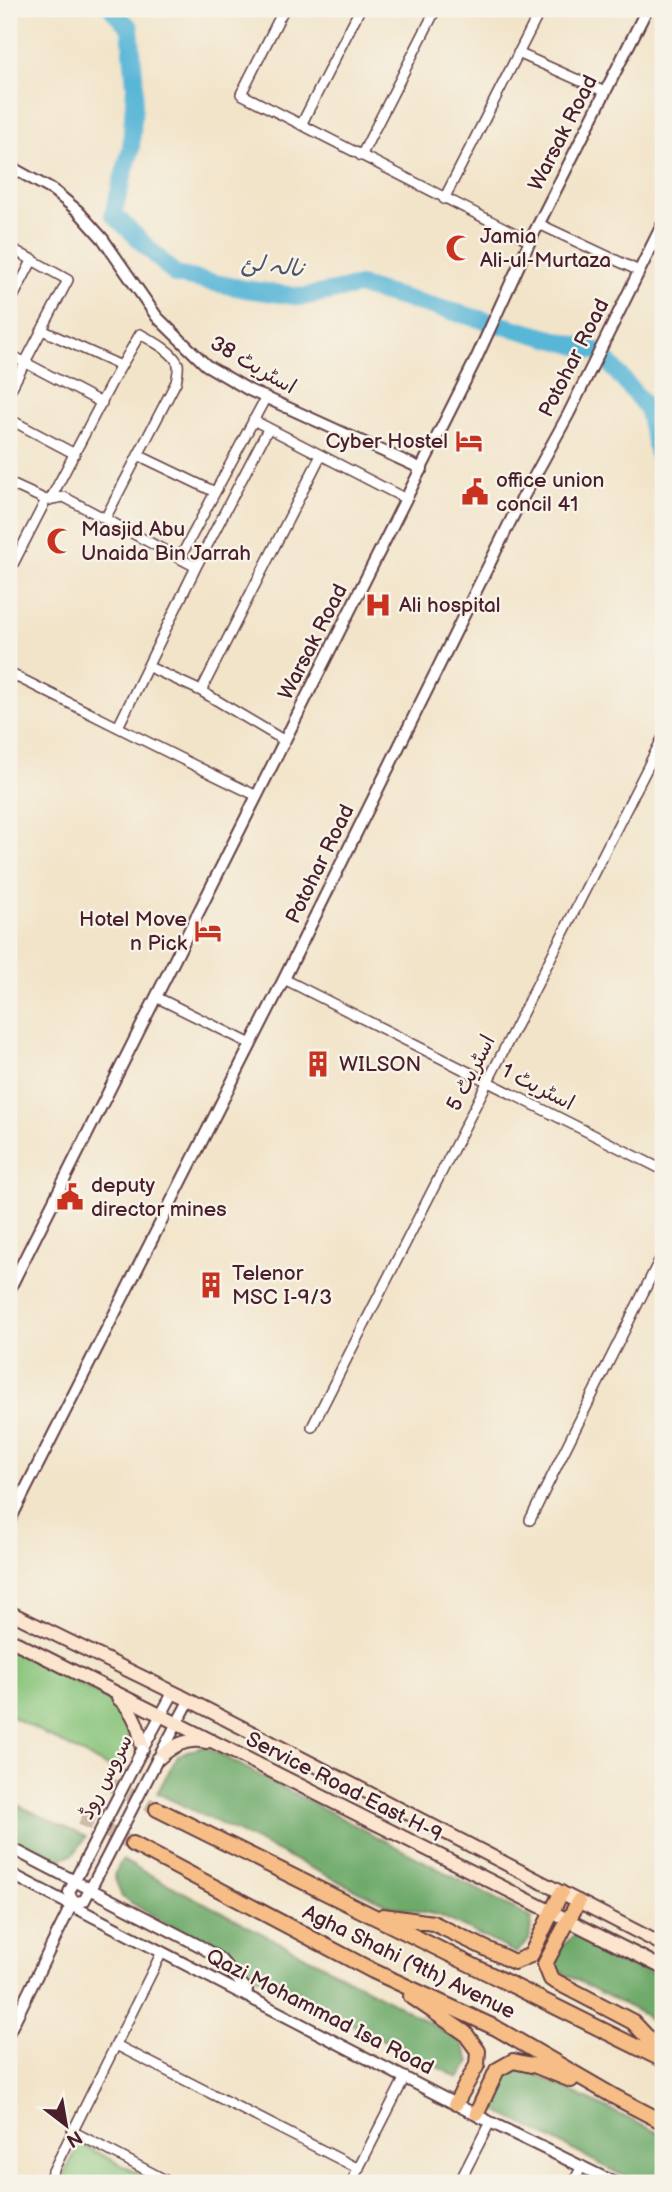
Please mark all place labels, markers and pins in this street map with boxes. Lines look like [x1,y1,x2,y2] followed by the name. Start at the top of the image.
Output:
[480,224,611,273] place label: Jamia Ali-ul-Murtaza
[444,233,474,263] mosque icon: Jamia Ali-ul-Murtaza
[454,426,484,456] hotel icon: Cyber Hostel
[325,429,448,454] place label: Cyber Hostel
[496,468,604,517] place label: office union concil 41
[460,477,490,507] public building icon: office union concil 41
[81,517,251,566] place label: Masjid Abu Unaida Bin Jarrah
[45,526,75,556] mosque icon: Masjid Abu Unaida Bin Jarrah
[363,590,393,620] hospital icon: Ali hospital
[399,593,501,618] place label: Ali hospital
[79,907,188,956] place label: Hotel Move n Pick
[193,916,223,946] hotel icon: Hotel Move n Pick
[303,1049,333,1079] building icon: WILSON
[339,1052,421,1077] place label: WILSON
[91,1173,227,1222] place label: deputy director mines
[55,1182,85,1212] public building icon: deputy director mines
[232,1261,332,1310] place label: Telenor MSC I-9/3
[196,1270,226,1300] building icon: Telenor MSC I-9/3

